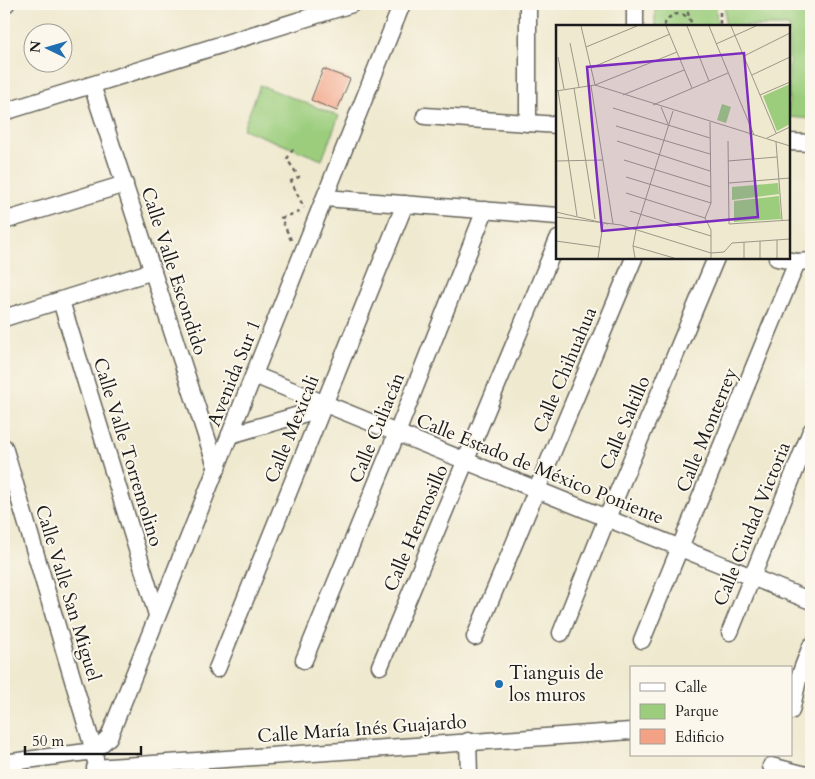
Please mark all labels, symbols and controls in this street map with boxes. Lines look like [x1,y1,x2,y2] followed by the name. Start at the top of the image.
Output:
[22,22,72,72] north arrow
[556,25,790,259] inset map
[26,40,46,54] text: N
[135,184,213,358] street label: Calle Valle Escondido
[527,303,603,437] street label: Calle Chihuahua
[201,316,267,430] street label: Avenida Sur 1
[87,354,169,550] street label: Calle Valle Torremolino
[670,364,744,496] street label: Calle Monterrey
[343,369,411,487] street label: Calle Culiacán
[259,371,325,487] street label: Calle Mexicali
[593,372,657,474] street label: Calle Saltillo
[412,407,668,531] street label: Calle Estado de México Poniente
[707,438,797,610] street label: Calle Ciudad Victoria
[378,461,454,595] street label: Calle Hermosillo
[29,502,107,685] street label: Calle Valle San Miguel
[509,660,604,708] place label: Tianguis de los muros
[630,666,792,756] legend
[675,677,708,697] text: Calle
[493,678,505,690] marker: Tianguis de los muros
[675,701,719,721] text: Parque
[256,709,468,749] street label: Calle María Inés Guajardo
[25,724,141,756] scale bar
[675,727,724,747] text: Edificio
[32,731,64,751] text: 50 m

